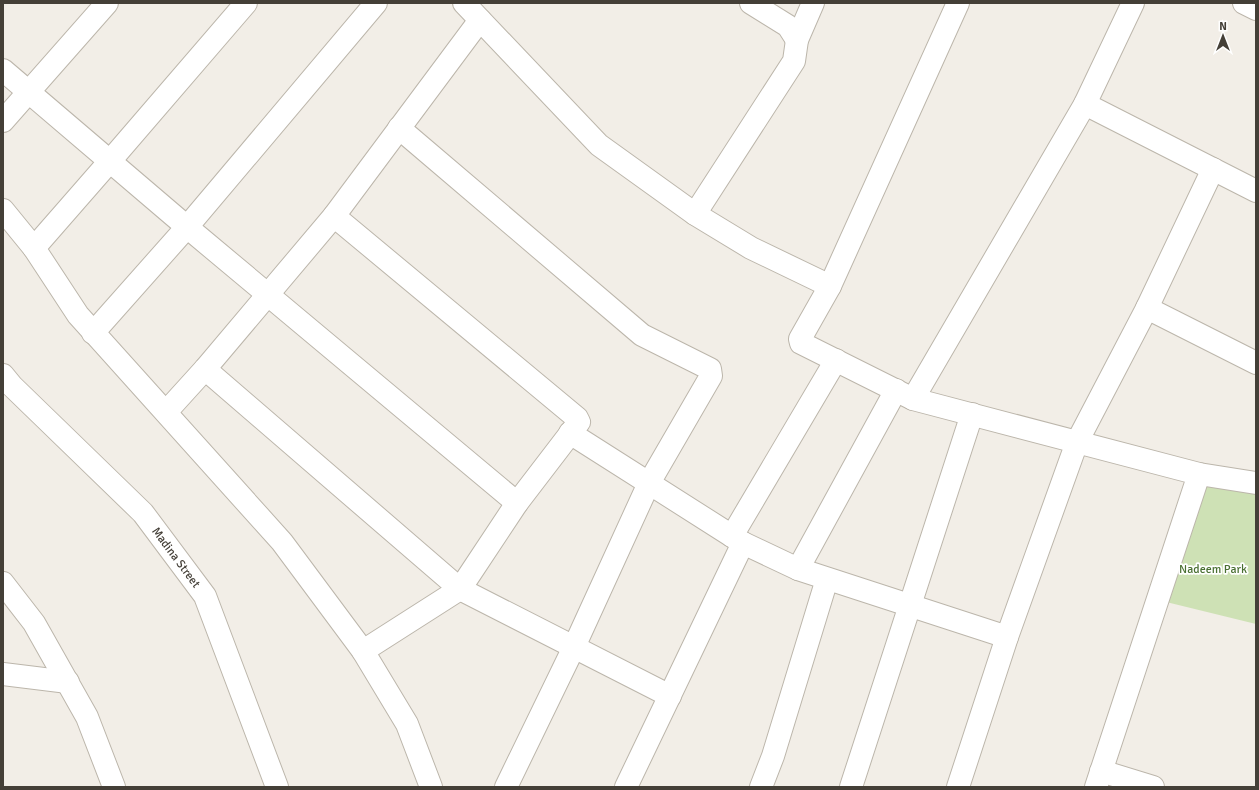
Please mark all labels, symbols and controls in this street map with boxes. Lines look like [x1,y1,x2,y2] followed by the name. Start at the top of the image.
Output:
[1203,16,1243,56] north arrow
[1219,20,1227,33] text: N
[148,524,203,591] street label: Madina Street
[1179,562,1247,577] park label: Nadeem Park

